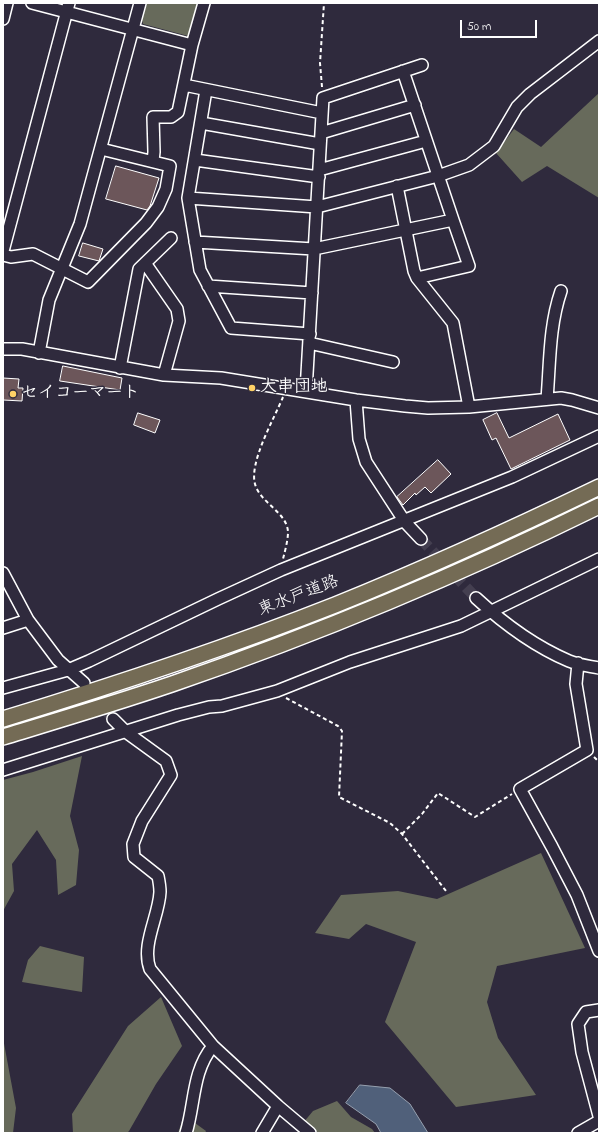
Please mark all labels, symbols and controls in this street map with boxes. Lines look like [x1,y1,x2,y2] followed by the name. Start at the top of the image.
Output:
[462,12,539,38] scale bar
[467,18,491,36] text: 50 m
[260,378,328,398] place label: 大串団地
[247,383,257,393] marker: 大串団地
[21,384,140,404] place label: セイコーマート
[8,389,18,399] marker: セイコーマート
[256,572,342,622] street label: 東水戸道路

